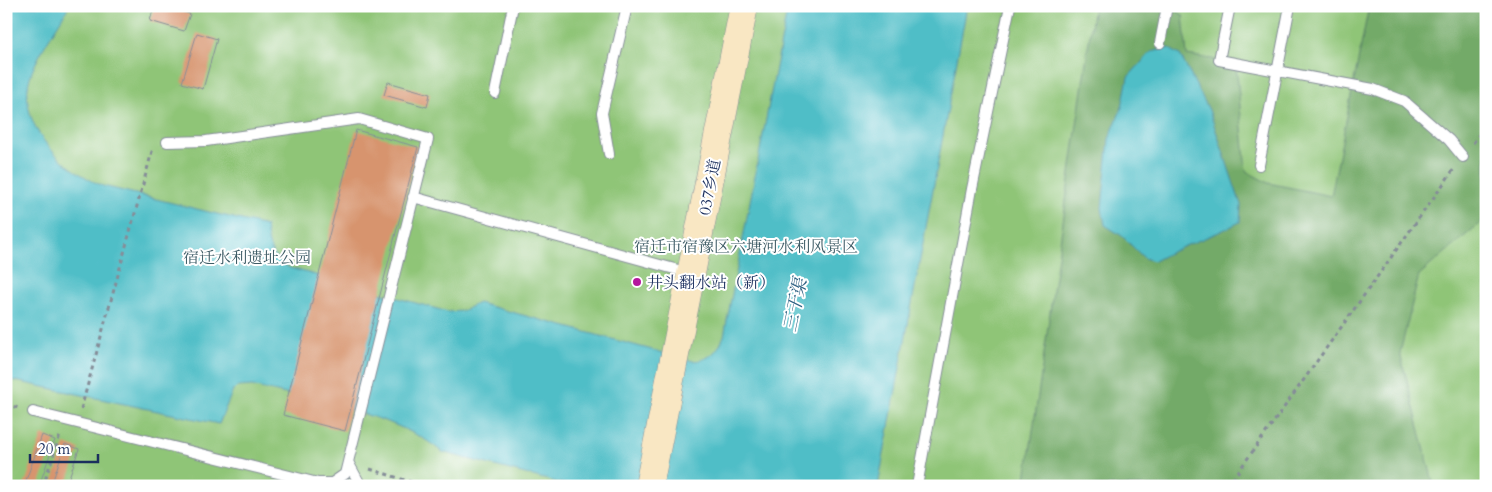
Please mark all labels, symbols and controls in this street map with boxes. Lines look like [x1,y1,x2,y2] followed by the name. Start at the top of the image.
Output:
[694,157,726,217] street label: 037乡道
[634,236,858,258] park label: 宿迁市宿豫区六塘河水利风景区
[183,247,311,269] park label: 宿迁水利遗址公园
[647,272,775,294] place label: 井头翻水站（新）
[778,273,814,334] water label: 三干渠
[631,276,643,288] marker: 井头翻水站（新）
[30,432,98,464] scale bar
[38,439,70,459] text: 20 m

